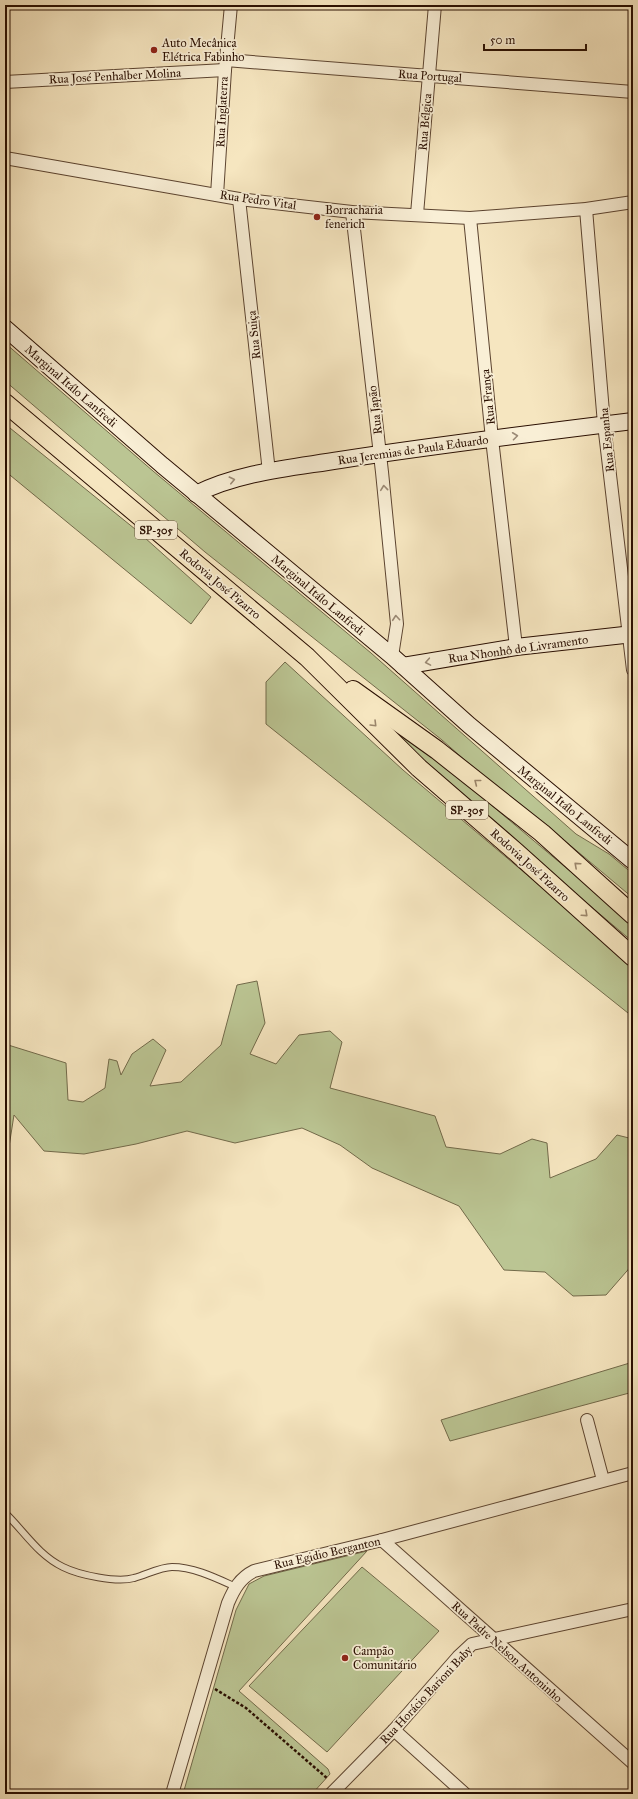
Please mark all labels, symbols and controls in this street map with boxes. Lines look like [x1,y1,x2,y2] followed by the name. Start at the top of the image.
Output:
[484,26,586,52] scale bar
[490,33,515,47] text: 50 m
[161,36,244,64] place label: Auto Mecânica Elétrica Fabinho
[149,45,159,55] marker: Auto Mecânica Elétrica Fabinho
[48,65,182,87] street label: Rua José Penhalber Molina
[397,67,463,86] street label: Rua Portugal
[213,75,232,148] street label: Rua Inglaterra
[416,92,436,151] street label: Rua Bélgica
[219,188,298,212] street label: Rua Pedro Vital
[325,203,384,231] place label: Borracharia fenerich
[312,212,322,222] marker: Borracharia fenerich
[244,309,264,360] street label: Rua Suiça
[21,342,120,431] street label: Marginal Itálo Lanfredi
[478,367,498,426] street label: Rua França
[365,385,386,435] street label: Rua Japão
[597,406,617,473] street label: Rua Espanha
[337,432,489,469] street label: Rua Jeremias de Paula Eduardo
[512,432,518,441] one-way arrow
[229,477,235,485] one-way arrow
[379,485,388,491] one-way arrow
[135,521,177,539] road number: SP-305
[176,546,264,623] street label: Rodovia José Pizarro
[268,552,368,639] street label: Marginal Itálo Lanfredi
[392,615,401,621] one-way arrow
[447,632,589,666] street label: Rua Nhonhô do Livramento
[425,657,431,666] one-way arrow
[369,719,377,727] one-way arrow
[514,763,616,849] street label: Marginal Itálo Lanfredi
[474,780,481,787] one-way arrow
[446,801,488,819] road number: SP-305
[487,826,573,905] street label: Rodovia José Pizarro
[574,862,582,870] one-way arrow
[580,909,588,917] one-way arrow
[272,1534,383,1573] street label: Rua Egidio Berganton
[449,1599,565,1705] street label: Rua Padre Nelson Antoninho
[377,1643,475,1747] street label: Rua Horácio Barioni Baby
[353,1644,417,1672] place label: Campão Comunitário
[340,1653,350,1663] marker: Campão Comunitário

